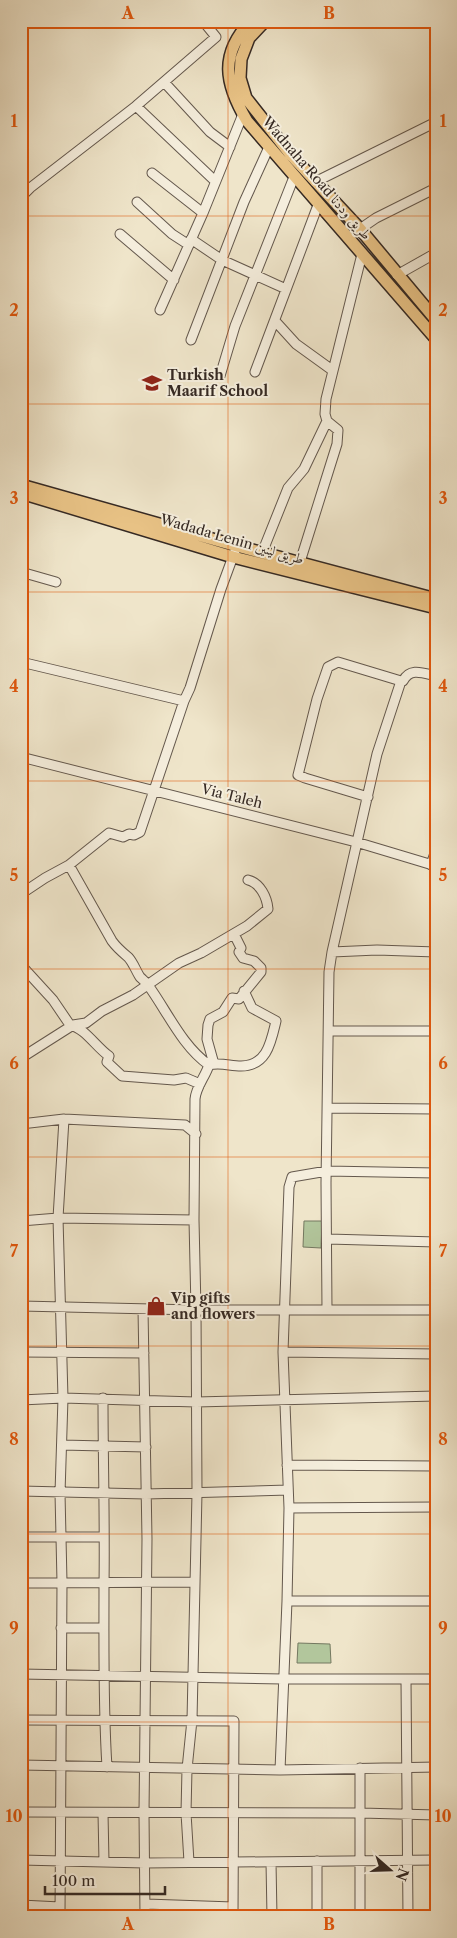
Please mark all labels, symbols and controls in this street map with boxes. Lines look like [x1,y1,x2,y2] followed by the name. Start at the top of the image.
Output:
[121,3,135,23] text: A
[323,3,335,23] text: B
[10,111,18,131] text: 1
[439,111,447,131] text: 1
[258,112,376,243] street label: Wadnaha Road طريق وددنا
[9,300,19,320] text: 2
[438,300,448,320] text: 2
[167,366,268,400] place label: Turkish Maarif School
[141,372,163,394] school or university icon: Turkish Maarif School
[9,488,19,508] text: 3
[438,488,448,508] text: 3
[157,510,306,568] street label: Wadada Lenin طريق لينين
[9,676,19,696] text: 4
[438,676,448,696] text: 4
[199,779,265,812] street label: Via Taleh
[10,865,19,885] text: 5
[439,865,448,885] text: 5
[9,1053,19,1073] text: 6
[438,1053,448,1073] text: 6
[10,1241,19,1261] text: 7
[439,1241,448,1261] text: 7
[170,1289,255,1323] place label: Vip gifts and flowers
[145,1295,167,1317] shop icon: Vip gifts and flowers
[9,1429,19,1449] text: 8
[438,1429,448,1449] text: 8
[9,1618,19,1638] text: 9
[438,1618,448,1638] text: 9
[5,1806,23,1826] text: 10
[434,1806,452,1826] text: 10
[364,1846,414,1896] north arrow
[45,1863,165,1895] scale bar
[392,1866,413,1883] text: N
[52,1871,95,1890] text: 100 m
[121,1914,135,1934] text: A
[323,1914,335,1934] text: B

